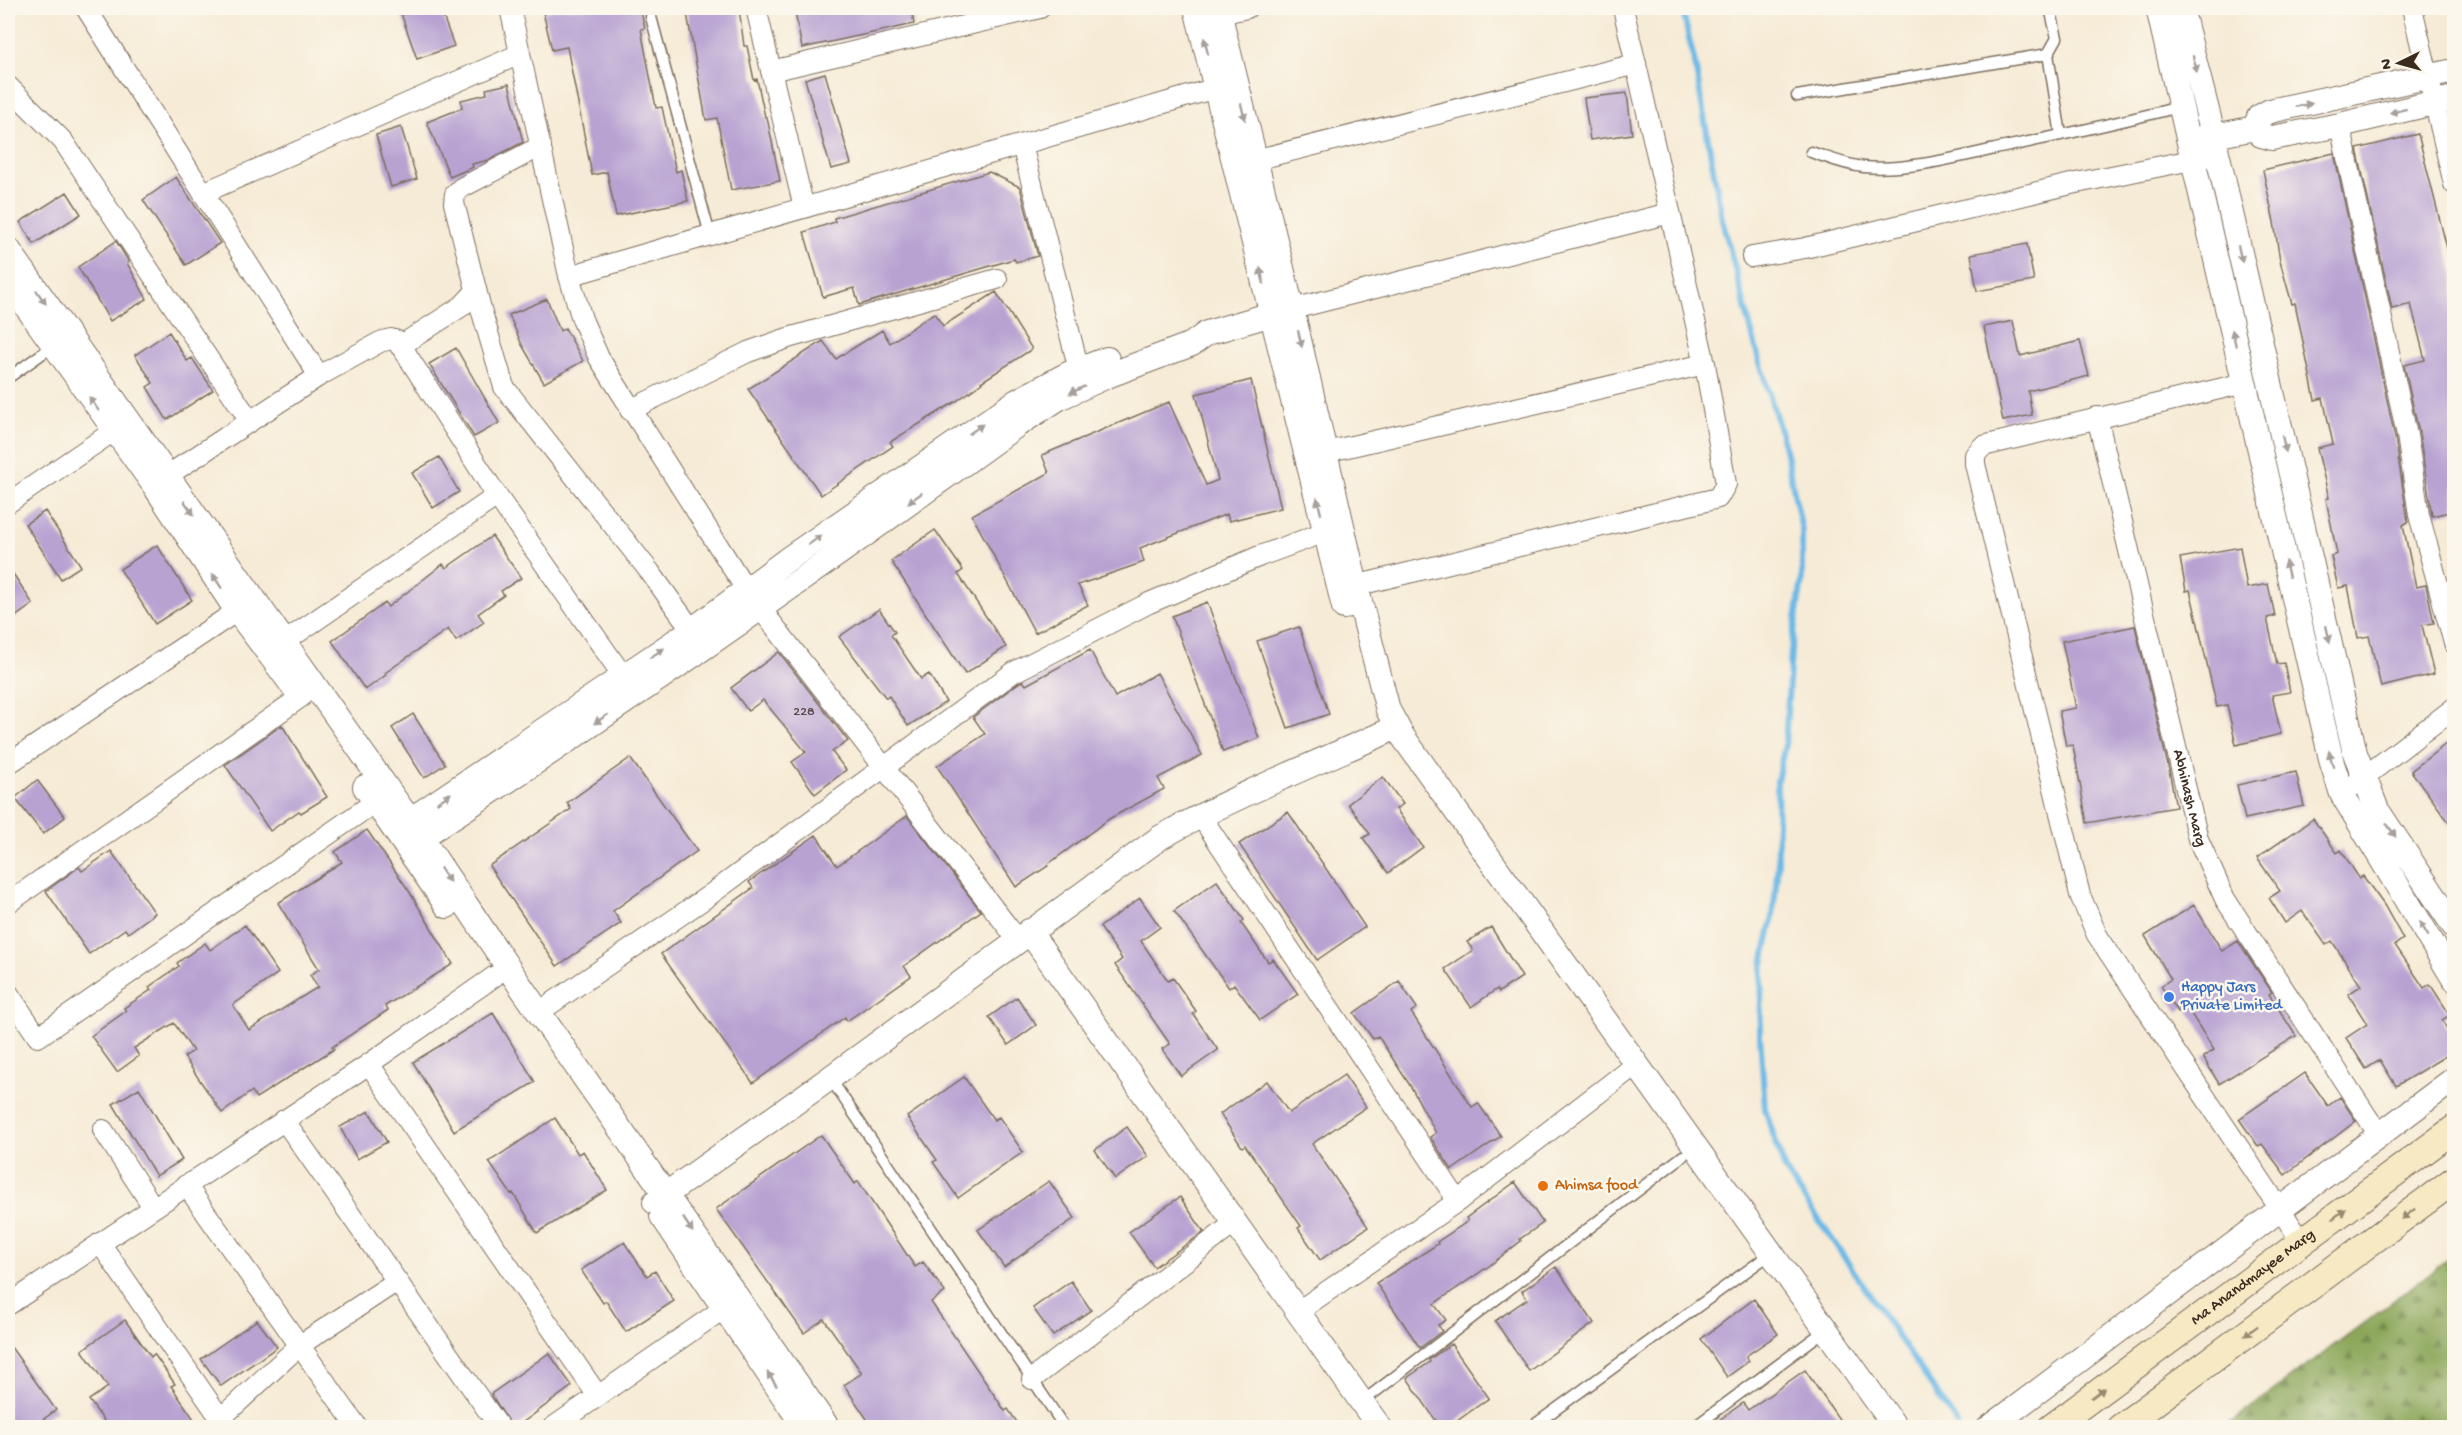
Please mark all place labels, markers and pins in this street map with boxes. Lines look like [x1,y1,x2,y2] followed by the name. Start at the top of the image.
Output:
[2180,979,2283,1016] place label: Happy Jars Private Limited
[2162,990,2176,1004] marker: Happy Jars Private Limited
[1555,1177,1639,1196] place label: Ahimsa food
[1536,1179,1550,1193] marker: Ahimsa food

